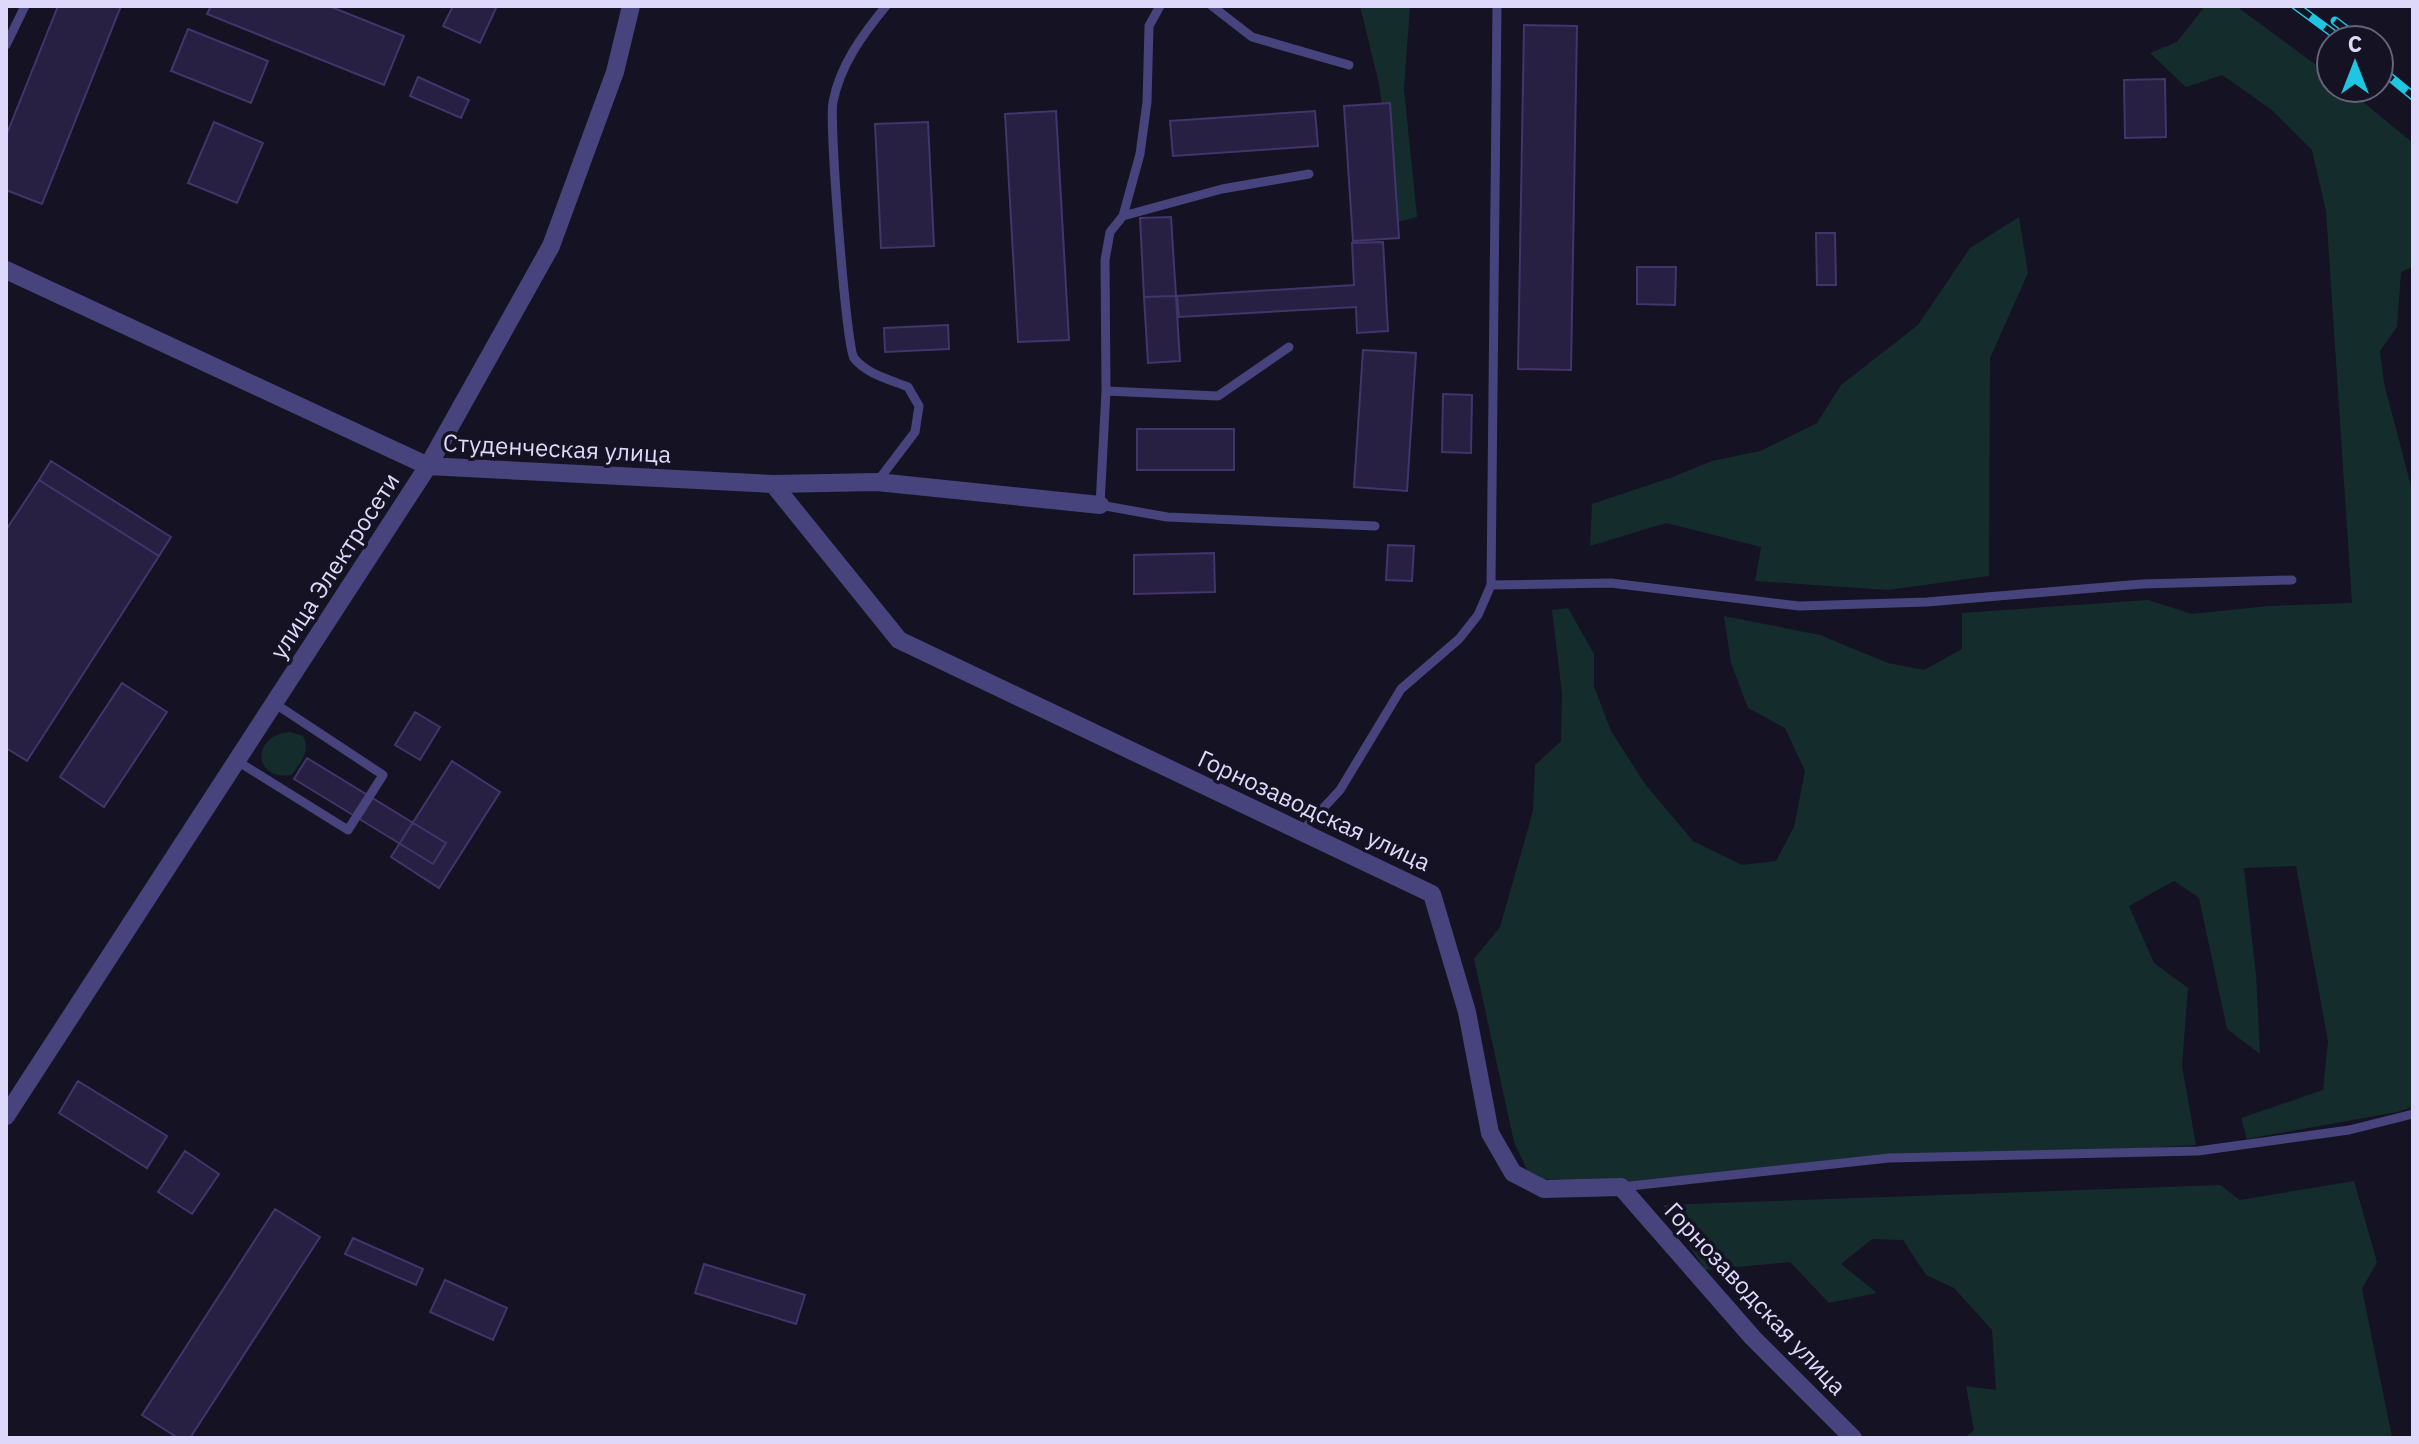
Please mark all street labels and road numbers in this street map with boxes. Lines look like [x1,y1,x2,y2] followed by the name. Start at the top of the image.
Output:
[442,426,672,470] street label: Студенческая улица
[262,466,406,665] street label: улица Электросети
[1193,742,1436,878] street label: Горнозаводская улица
[1658,1195,1854,1402] street label: Горнозаводская улица

